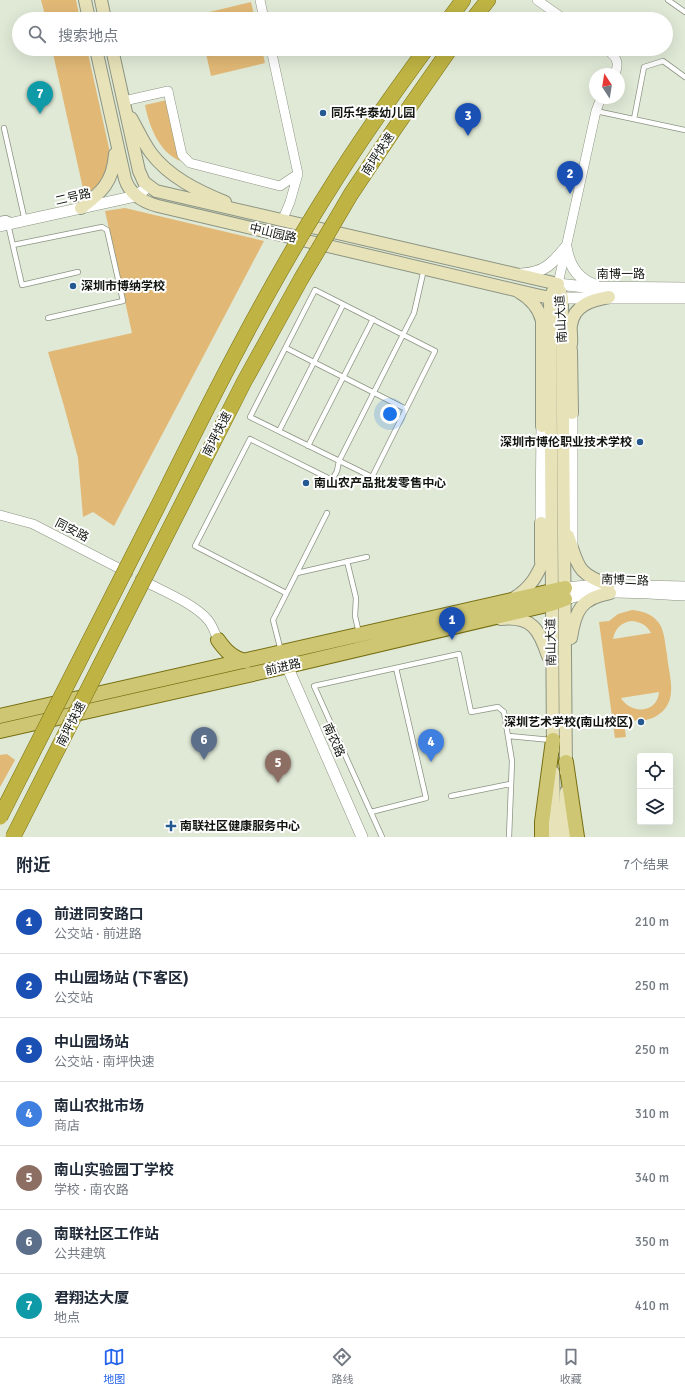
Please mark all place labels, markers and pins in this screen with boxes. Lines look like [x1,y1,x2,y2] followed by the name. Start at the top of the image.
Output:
[27,81,53,114] pin: 7
[455,103,481,136] pin: 3
[331,106,415,121] place label: 同乐华泰幼儿园
[318,108,328,118] marker: 同乐华泰幼儿园
[557,161,583,194] pin: 2
[81,279,165,294] place label: 深圳市博纳学校
[68,281,78,291] marker: 深圳市博纳学校
[500,435,632,450] place label: 深圳市博伦职业技术学校
[635,437,645,447] marker: 深圳市博伦职业技术学校
[314,476,446,491] place label: 南山农产品批发零售中心
[301,478,311,488] marker: 南山农产品批发零售中心
[439,607,465,640] pin: 1
[504,715,633,730] place label: 深圳艺术学校(南山校区)
[636,717,646,727] marker: 深圳艺术学校(南山校区)
[191,727,217,760] pin: 6
[418,729,444,762] pin: 4
[265,750,291,783] pin: 5
[180,819,300,834] place label: 南联社区健康服务中心
[165,820,177,832] marker: 南联社区健康服务中心

